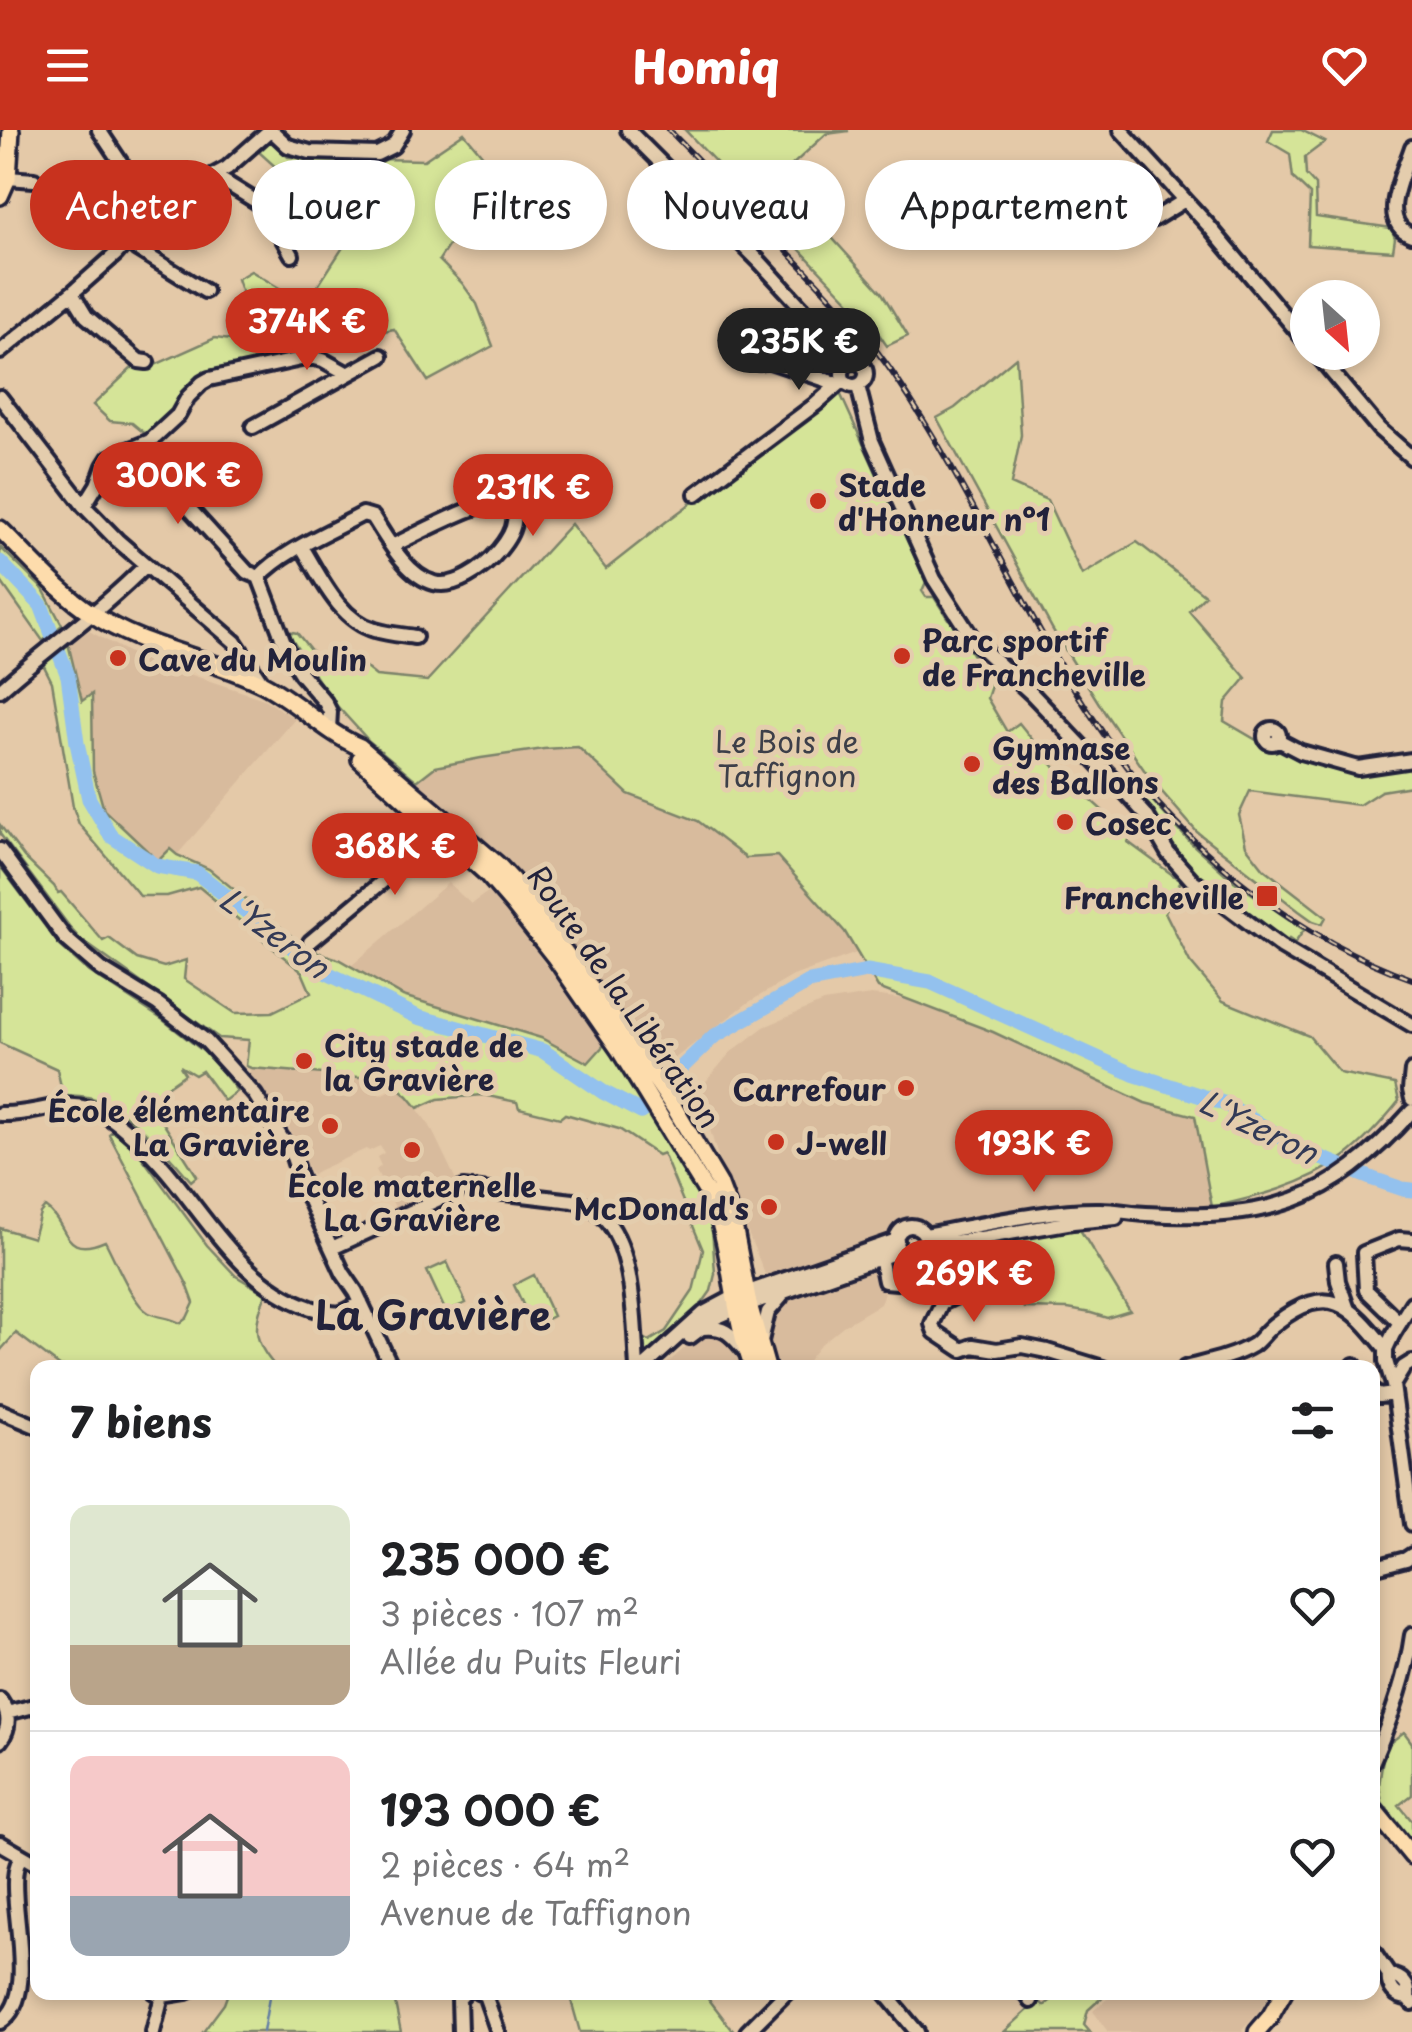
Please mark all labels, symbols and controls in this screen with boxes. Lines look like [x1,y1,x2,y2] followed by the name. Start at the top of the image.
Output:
[633,31,779,99] text: Homiq
[40,38,95,93] icon: menu
[1317,38,1372,93] icon: heart
[30,160,232,250] chip: Acheter
[252,160,415,250] chip: Louer
[435,160,607,250] chip: Filtres
[627,160,845,250] chip: Nouveau
[865,160,1163,250] chip: Appartement
[1290,280,1380,370] north arrow
[1290,280,1380,370] map controls
[226,288,388,373] pin: 374K €
[248,296,366,344] text: 374K €
[718,308,880,393] pin: 235K €
[739,316,859,364] text: 235K €
[97,442,259,527] pin: 300K €
[115,450,241,498] text: 300K €
[452,454,614,539] pin: 231K €
[475,462,591,510] text: 231K €
[838,462,1050,541] place label: Stade d'Honneur n°1
[807,490,829,512] marker: Stade d'Honneur n°1
[922,617,1146,696] place label: Parc sportif de Francheville
[138,636,367,681] place label: Cave du Moulin
[891,645,913,667] marker: Parc sportif de Francheville
[107,647,129,669] marker: Cave du Moulin
[715,718,859,797] park label: Le Bois de Taffignon
[992,725,1159,804] place label: Gymnase des Ballons
[961,753,983,775] marker: Gymnase des Ballons
[1085,800,1172,845] place label: Cosec
[1054,811,1076,833] marker: Cosec
[314,813,476,898] pin: 368K €
[334,821,456,869] text: 368K €
[517,855,733,1137] street label: Route de la Libération
[1064,874,1244,919] place label: Francheville
[210,875,341,990] water label: L'Yzeron
[1254,883,1280,909] marker: Francheville
[324,1022,524,1101] place label: City stade de la Gravière
[293,1050,315,1072] marker: City stade de la Gravière
[732,1066,887,1111] place label: Carrefour
[895,1077,917,1099] marker: Carrefour
[1192,1077,1328,1176] water label: L'Yzeron
[47,1087,310,1166] place label: École élémentaire La Gravière
[953,1110,1115,1195] pin: 193K €
[319,1115,341,1137] marker: École élémentaire La Gravière
[977,1118,1091,1166] text: 193K €
[796,1120,887,1165] place label: J-well
[765,1131,787,1153] marker: J-well
[401,1139,423,1161] marker: École maternelle La Gravière
[287,1162,537,1241] place label: École maternelle La Gravière
[574,1185,749,1230] place label: McDonald's
[758,1196,780,1218] marker: McDonald's
[893,1240,1055,1325] pin: 269K €
[915,1248,1033,1296] text: 269K €
[315,1283,551,1344] district label: La Gravière
[70,1389,212,1452] text: 7 biens
[1285,1393,1340,1448] icon: filters
[380,1526,610,1589] text: 235 000 €
[150,1545,270,1665] icon: home
[1285,1578,1340,1633] icon: heart
[380,1589,639,1637] text: 3 pièces · 107 m²
[380,1637,682,1685] text: Allée du Puits Fleuri
[380,1777,600,1840] text: 193 000 €
[150,1796,270,1916] icon: home
[1285,1829,1340,1884] icon: heart
[380,1840,630,1888] text: 2 pièces · 64 m²
[380,1888,692,1936] text: Avenue de Taffignon

